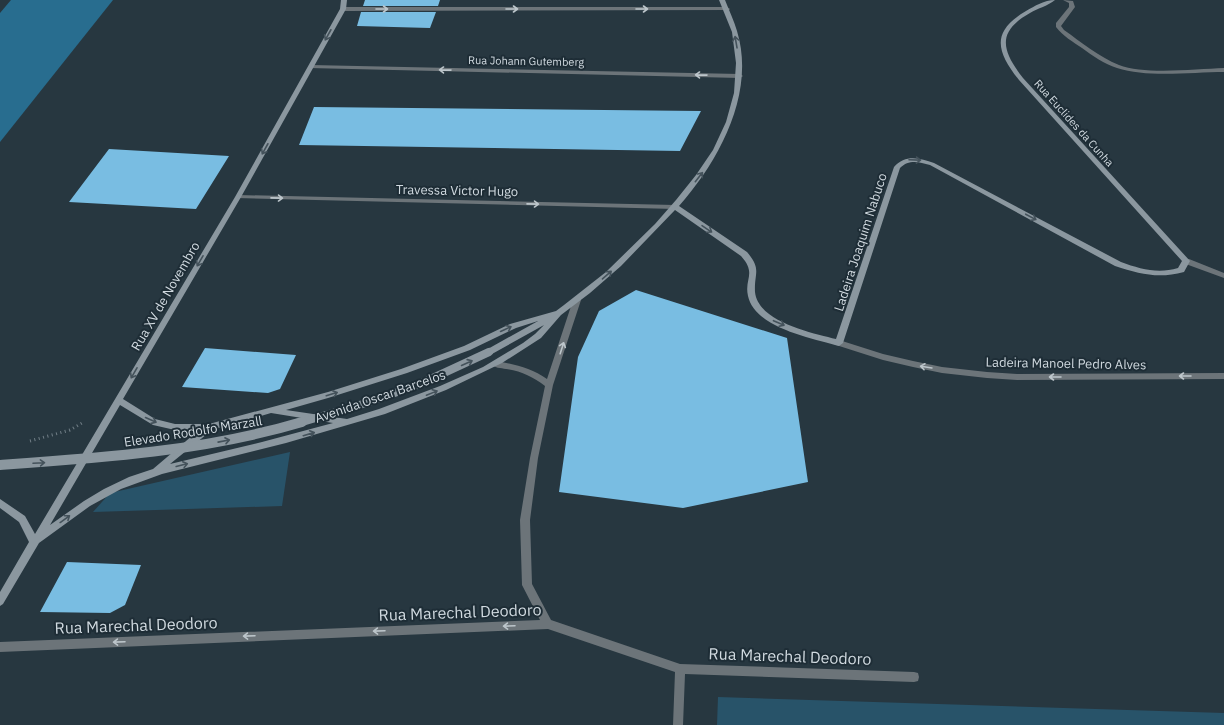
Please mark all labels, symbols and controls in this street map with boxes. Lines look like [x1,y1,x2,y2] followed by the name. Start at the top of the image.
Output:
[375,5,388,13] one-way arrow
[505,5,518,13] one-way arrow
[635,5,648,13] one-way arrow
[324,29,332,41] one-way arrow
[732,36,740,49] one-way arrow
[468,53,584,69] street label: Rua Johann Gutemberg
[439,66,452,73] one-way arrow
[695,71,708,79] one-way arrow
[1031,77,1117,170] street label: Rua Euclides da Cunha
[261,143,268,155] one-way arrow
[908,157,921,164] one-way arrow
[695,171,703,182] one-way arrow
[830,171,891,313] street label: Ladeira Joaquim Nabuco
[396,181,518,200] street label: Travessa Victor Hugo
[270,194,283,202] one-way arrow
[526,200,539,208] one-way arrow
[1025,214,1037,222] one-way arrow
[701,225,712,233] one-way arrow
[127,239,204,354] street label: Rua XV de Novembro
[195,255,203,267] one-way arrow
[602,271,612,280] one-way arrow
[772,319,784,327] one-way arrow
[500,325,512,332] one-way arrow
[558,342,566,354] one-way arrow
[985,354,1147,373] street label: Ladeira Manoel Pedro Alves
[460,358,472,366] one-way arrow
[920,363,933,371] one-way arrow
[312,366,448,427] street label: Avenida Oscar Barcelos
[130,367,138,378] one-way arrow
[1179,372,1192,380] one-way arrow
[1049,373,1062,380] one-way arrow
[425,388,437,396] one-way arrow
[325,390,338,397] one-way arrow
[123,412,264,451] street label: Elevado Rodolfo Marzall
[145,417,157,425] one-way arrow
[302,430,315,437] one-way arrow
[217,436,230,444] one-way arrow
[32,459,45,467] one-way arrow
[176,461,189,469] one-way arrow
[60,515,71,523] one-way arrow
[378,599,542,625] street label: Rua Marechal Deodoro
[54,612,218,638] street label: Rua Marechal Deodoro
[503,622,516,629] one-way arrow
[373,627,386,635] one-way arrow
[243,633,256,640] one-way arrow
[113,638,126,646] one-way arrow
[708,643,872,669] street label: Rua Marechal Deodoro

